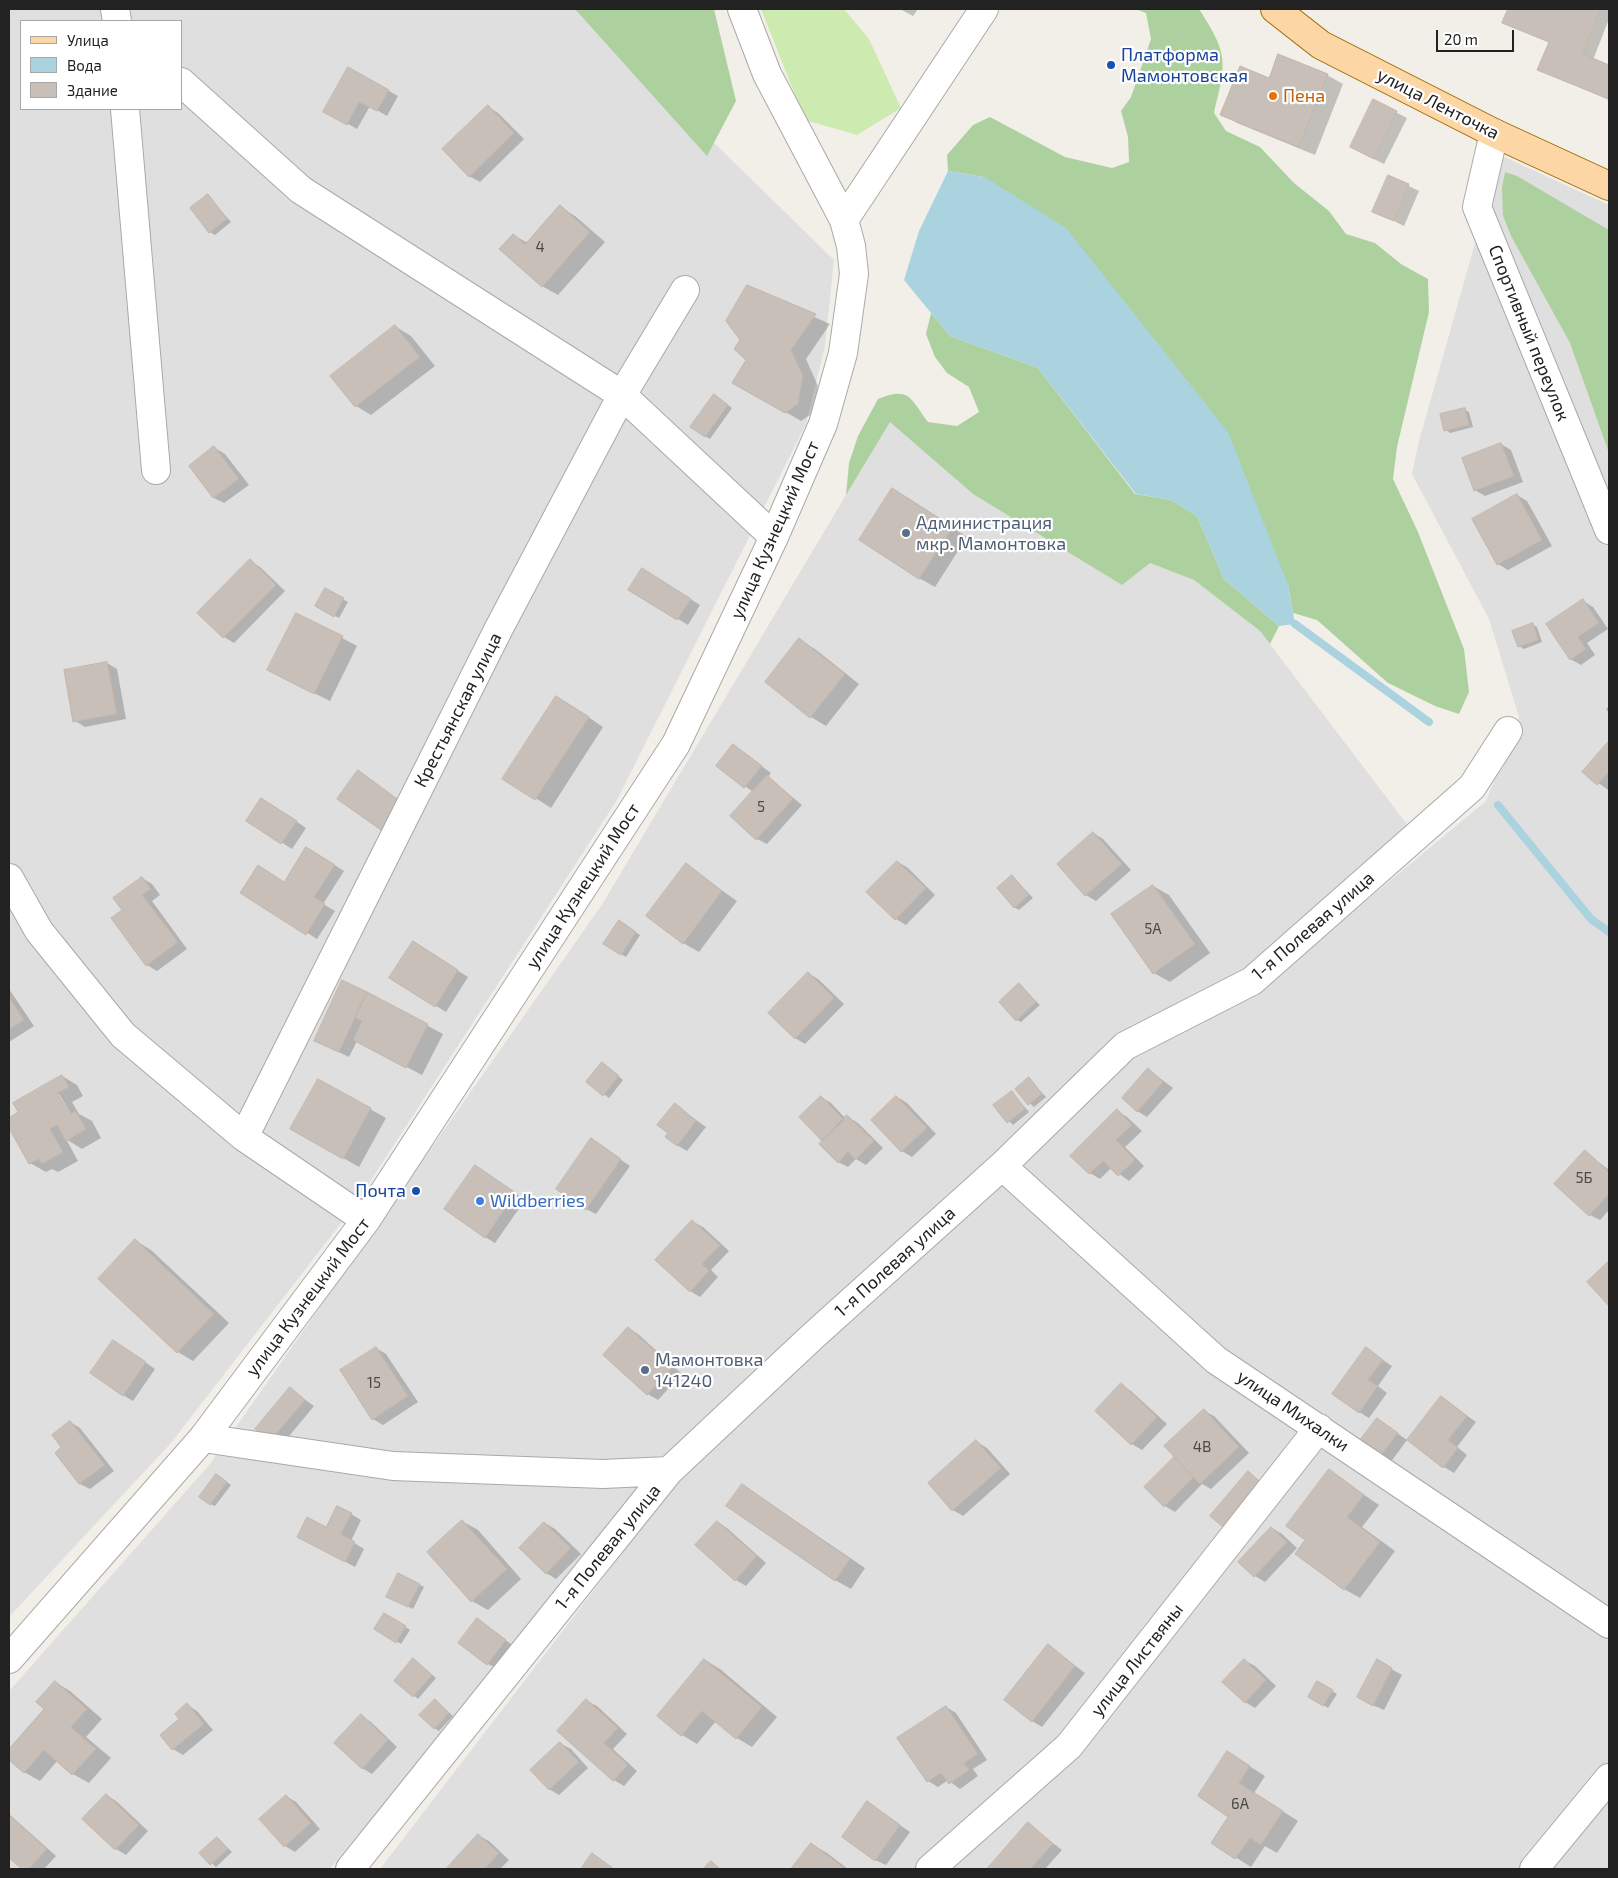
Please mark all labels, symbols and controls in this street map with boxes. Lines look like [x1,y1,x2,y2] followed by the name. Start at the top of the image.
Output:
[20,20,182,110] legend
[1438,20,1516,52] scale bar
[1444,30,1478,48] text: 20 m
[67,31,109,49] text: Улица
[1121,44,1248,86] place label: Платформа Мамонтовская
[67,56,102,74] text: Вода
[1105,59,1117,71] marker: Платформа Мамонтовская
[1373,64,1503,144] street label: улица Ленточка
[67,81,118,99] text: Здание
[1283,85,1325,107] place label: Пена
[1267,90,1279,102] marker: Пена
[535,238,545,256] house number: 4
[1484,242,1574,424] street label: Спортивный переулок
[726,438,824,622] street label: улица Кузнецкий Мост
[916,512,1066,554] place label: Администрация мкр. Мамонтовка
[900,527,912,539] marker: Администрация мкр. Мамонтовка
[410,629,506,791] street label: Крестьянская улица
[757,798,765,816] house number: 5
[521,799,645,973] street label: улица Кузнецкий Мост
[1247,867,1379,985] street label: 1-я Полевая улица
[1144,920,1162,938] house number: 5А
[1575,1169,1593,1187] house number: 5Б
[355,1180,406,1202] place label: Почта
[410,1185,422,1197] marker: Почта
[490,1190,585,1212] place label: Wildberries
[474,1195,486,1207] marker: Wildberries
[830,1202,960,1322] street label: 1-я Полевая улица
[241,1214,375,1380] street label: улица Кузнецкий Мост
[655,1349,763,1392] place label: Мамонтовка 141240
[639,1364,651,1376] marker: Мамонтовка 141240
[1233,1366,1353,1456] street label: улица Михалки
[367,1374,381,1392] house number: 15
[1193,1438,1211,1456] house number: 4В
[551,1480,665,1614] street label: 1-я Полевая улица
[1086,1599,1188,1721] street label: улица Листвяны
[1231,1795,1249,1813] house number: 6А

